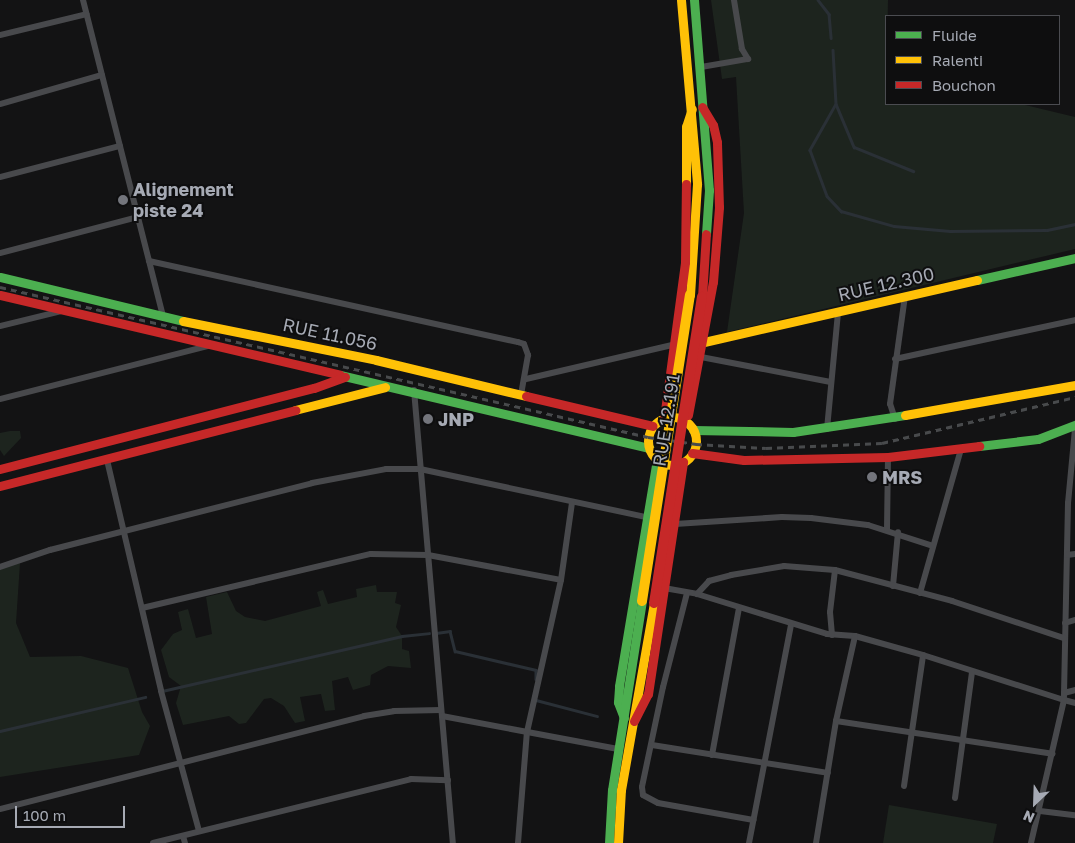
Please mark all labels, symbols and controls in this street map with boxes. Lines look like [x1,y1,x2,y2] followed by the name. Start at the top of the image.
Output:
[885,15,1060,105] legend
[932,26,977,44] text: Fluide
[932,51,983,69] text: Ralenti
[932,76,996,94] text: Bouchon
[133,179,234,222] place label: Alignement piste 24
[117,194,129,206] marker: Alignement piste 24
[836,262,936,306] street label: RUE 12.300
[281,313,379,355] street label: RUE 11.056
[648,372,684,468] street label: RUE 12.191
[438,408,474,430] place label: JNP
[422,413,434,425] marker: JNP
[882,466,922,488] place label: MRS
[866,471,878,483] marker: MRS
[1010,778,1060,828] north arrow
[18,796,128,828] scale bar
[23,806,66,824] text: 100 m
[1020,807,1037,827] text: N

